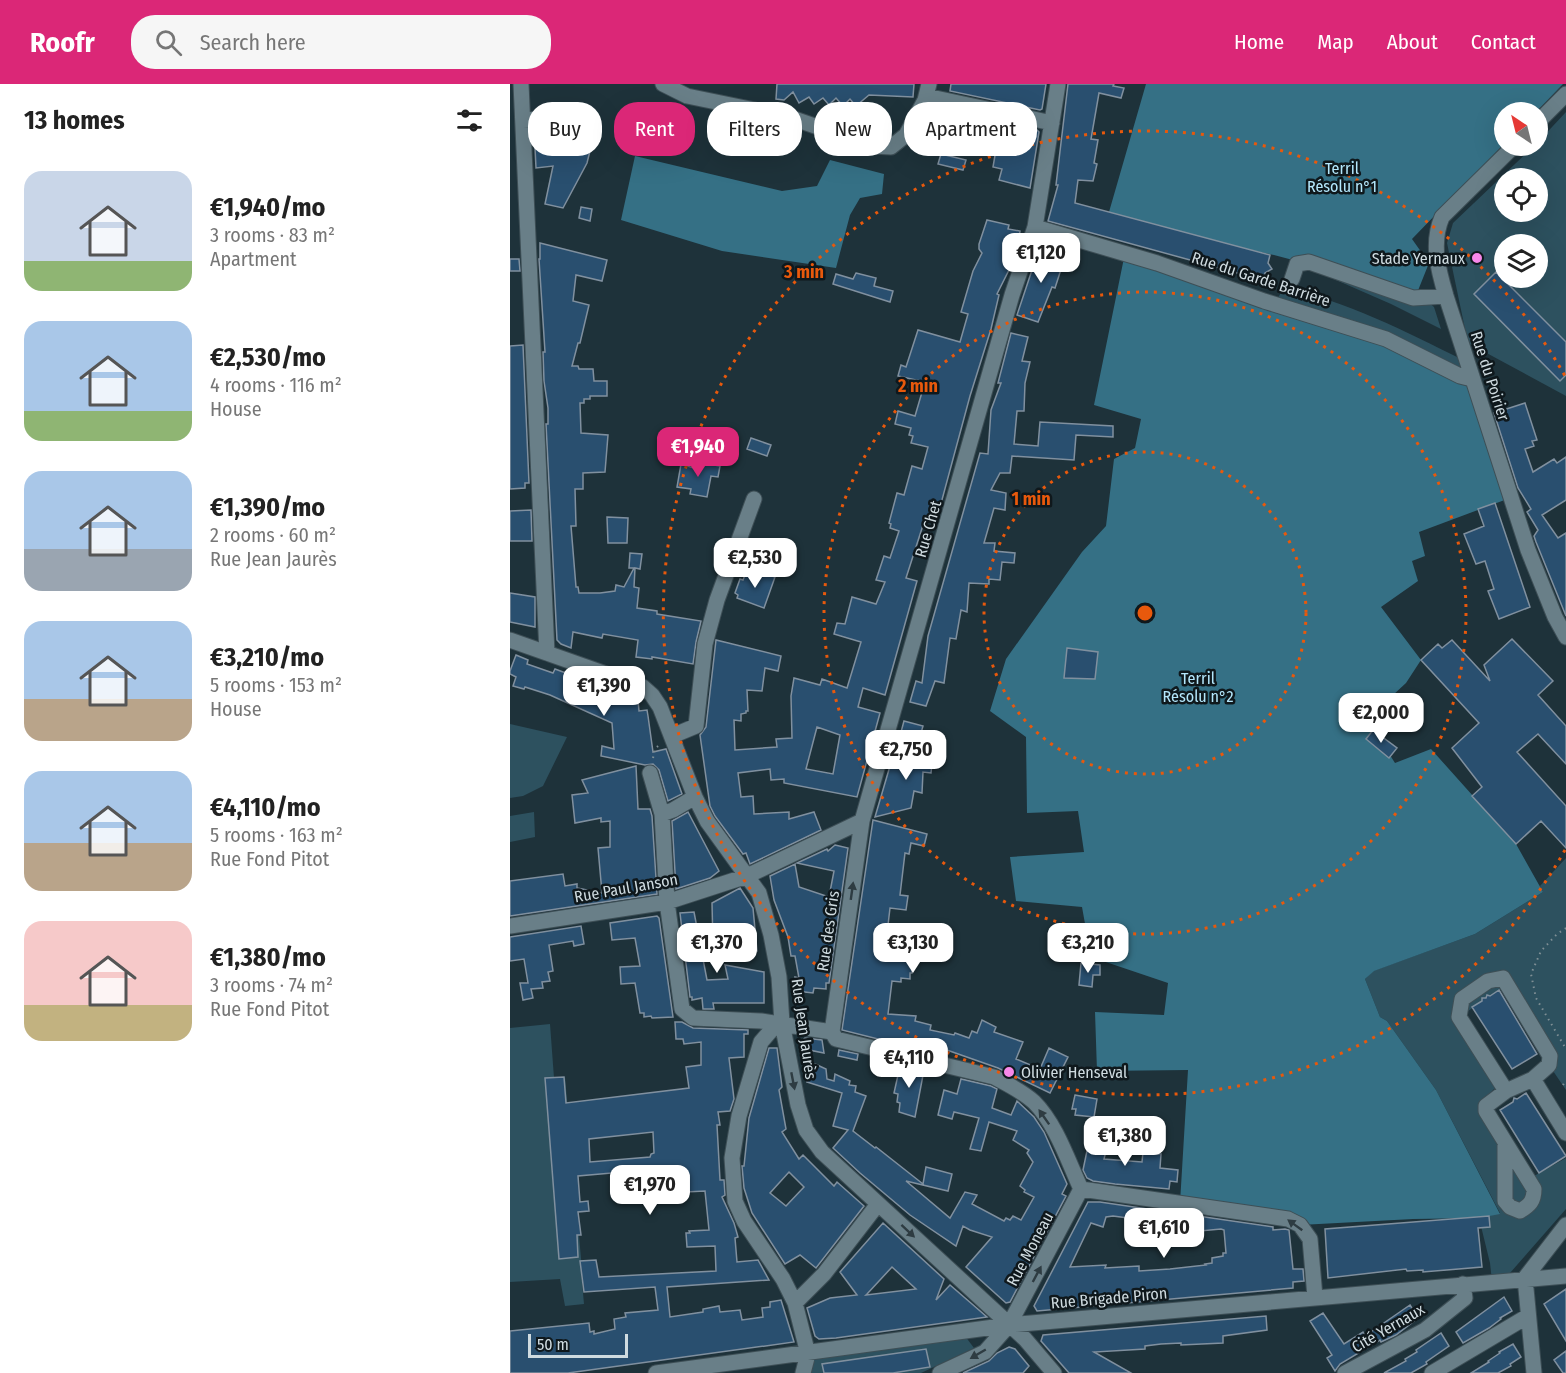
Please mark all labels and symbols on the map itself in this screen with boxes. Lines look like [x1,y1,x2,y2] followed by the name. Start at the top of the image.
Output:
[1494,102,1548,156] north arrow
[1307,159,1377,196] park label: Terril Résolu n°1
[992,233,1090,284] pin: €1,120
[1189,248,1333,310] street label: Rue du Garde Barrière
[1372,249,1465,268] place label: Stade Yernaux
[1470,251,1484,265] marker: Stade Yernaux
[783,261,824,283] text: 3 min
[1467,329,1514,424] street label: Rue du Poirier
[897,375,938,397] text: 2 min
[649,427,747,478] pin: €1,940
[1011,488,1051,510] text: 1 min
[911,498,945,560] street label: Rue Chet
[706,538,804,589] pin: €2,530
[1135,603,1155,623] centre of rings
[555,666,653,717] pin: €1,390
[1163,669,1233,706] park label: Terril Résolu n°2
[1332,693,1430,744] pin: €2,000
[857,730,955,781] pin: €2,750
[573,870,679,906] street label: Rue Paul Janson
[848,882,857,901] one-way arrow
[813,889,843,973] street label: Rue des Gris
[668,923,766,974] pin: €1,370
[864,923,962,974] pin: €3,130
[1039,923,1137,974] pin: €3,210
[788,977,820,1081] street label: Rue Jean Jaurès
[860,1038,958,1089] pin: €4,110
[1021,1063,1127,1082] place label: Olivier Henseval
[1002,1065,1016,1079] marker: Olivier Henseval
[789,1072,798,1091] one-way arrow
[1039,1109,1051,1124] one-way arrow
[1076,1116,1174,1167] pin: €1,380
[601,1165,699,1216] pin: €1,970
[1115,1208,1213,1259] pin: €1,610
[1003,1209,1057,1289] street label: Rue Moneau
[1288,1219,1304,1231] one-way arrow
[900,1224,915,1237] one-way arrow
[1032,1265,1042,1282] one-way arrow
[1050,1283,1168,1313] street label: Rue Brigade Piron
[1348,1300,1428,1356] street label: Cité Yernaux
[528,1331,628,1358] scale bar
[970,1349,987,1359] one-way arrow

